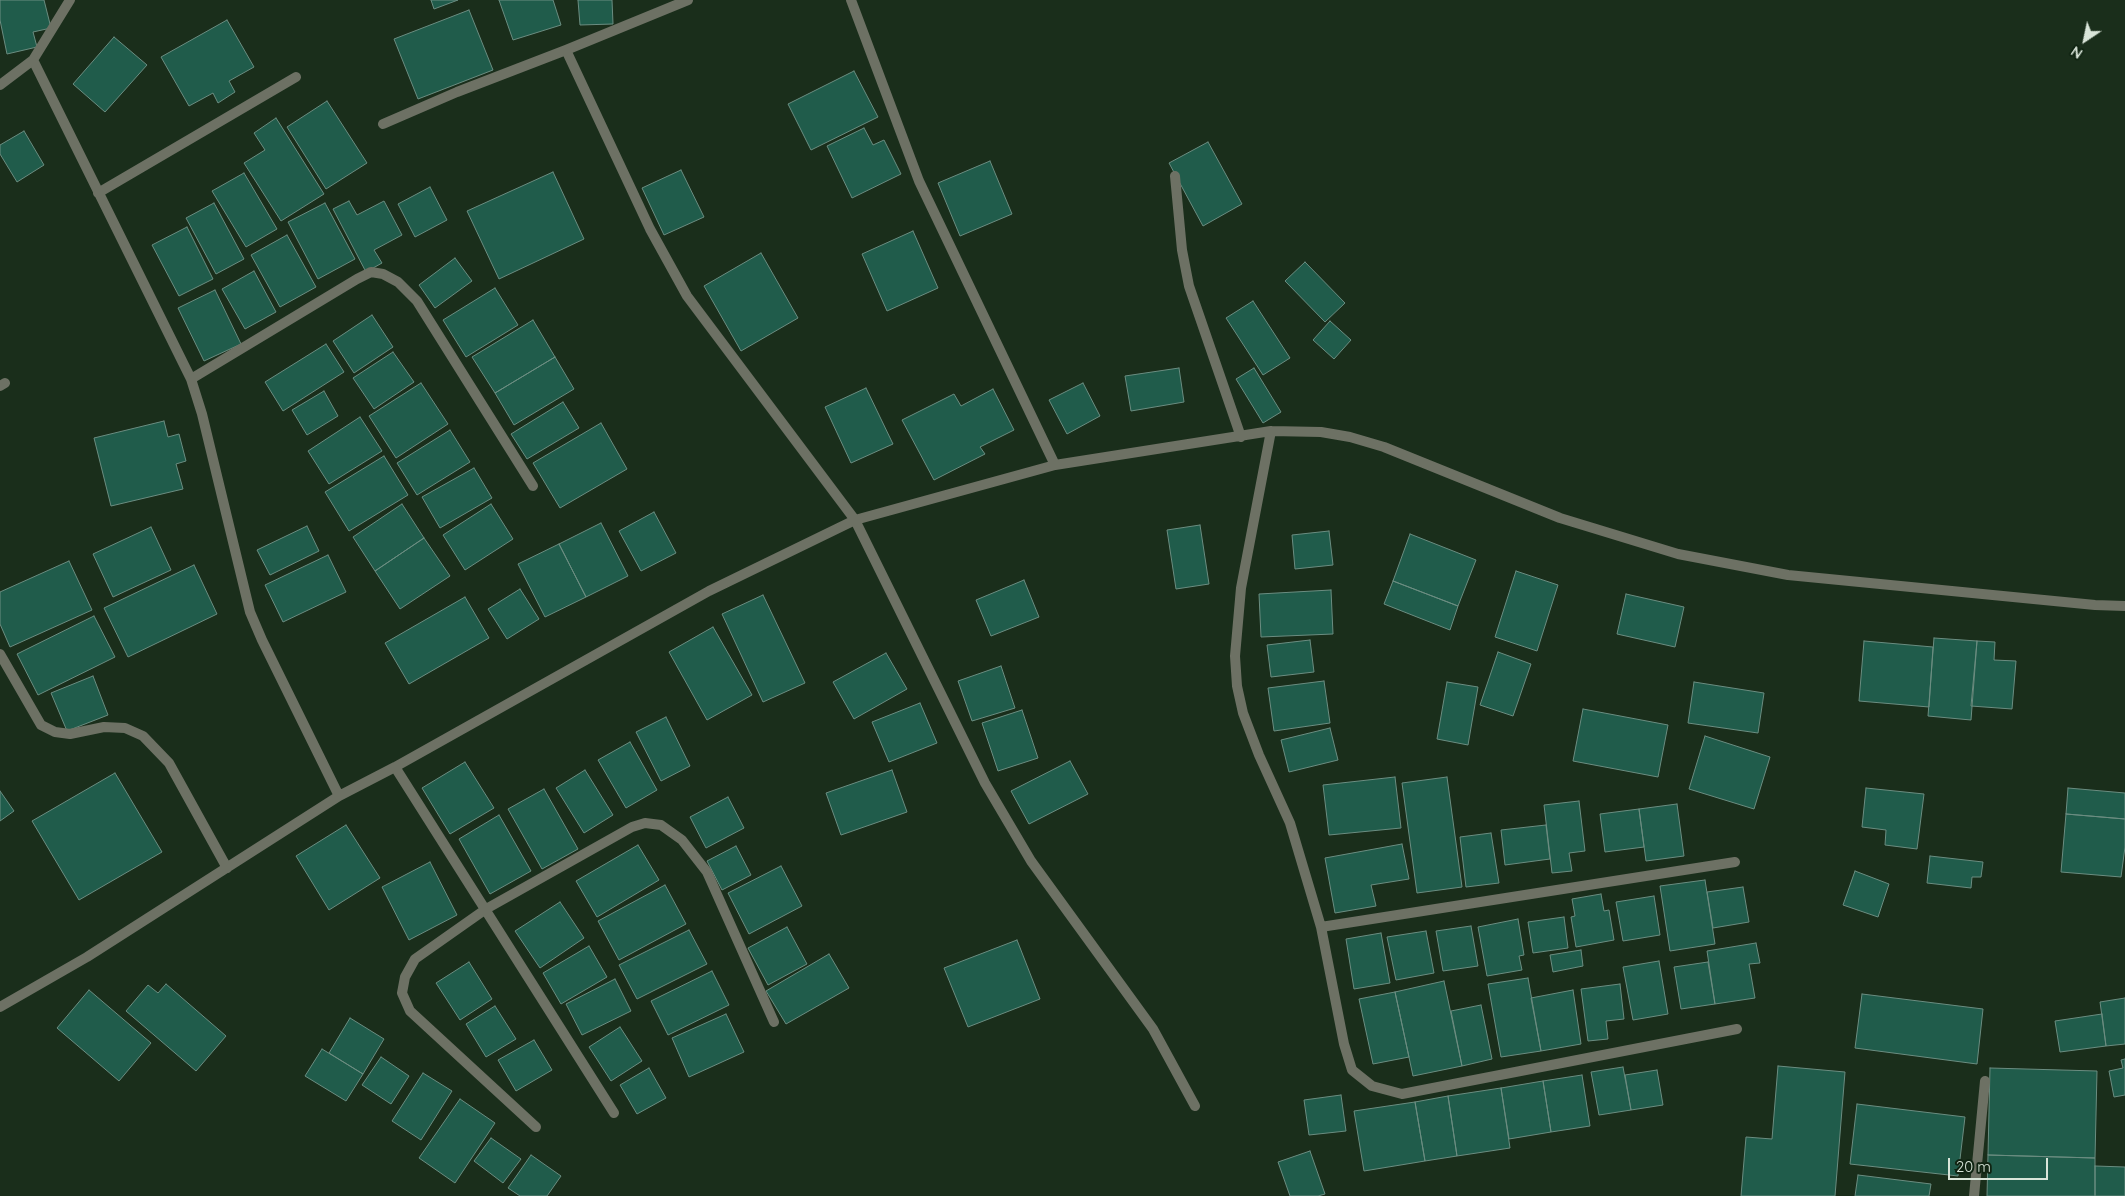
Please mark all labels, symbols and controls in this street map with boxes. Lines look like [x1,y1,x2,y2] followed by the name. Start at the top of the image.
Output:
[2060,15,2110,65] north arrow
[2067,42,2086,63] text: N
[1950,1148,2050,1180] scale bar
[1956,1157,1991,1176] text: 20 m

